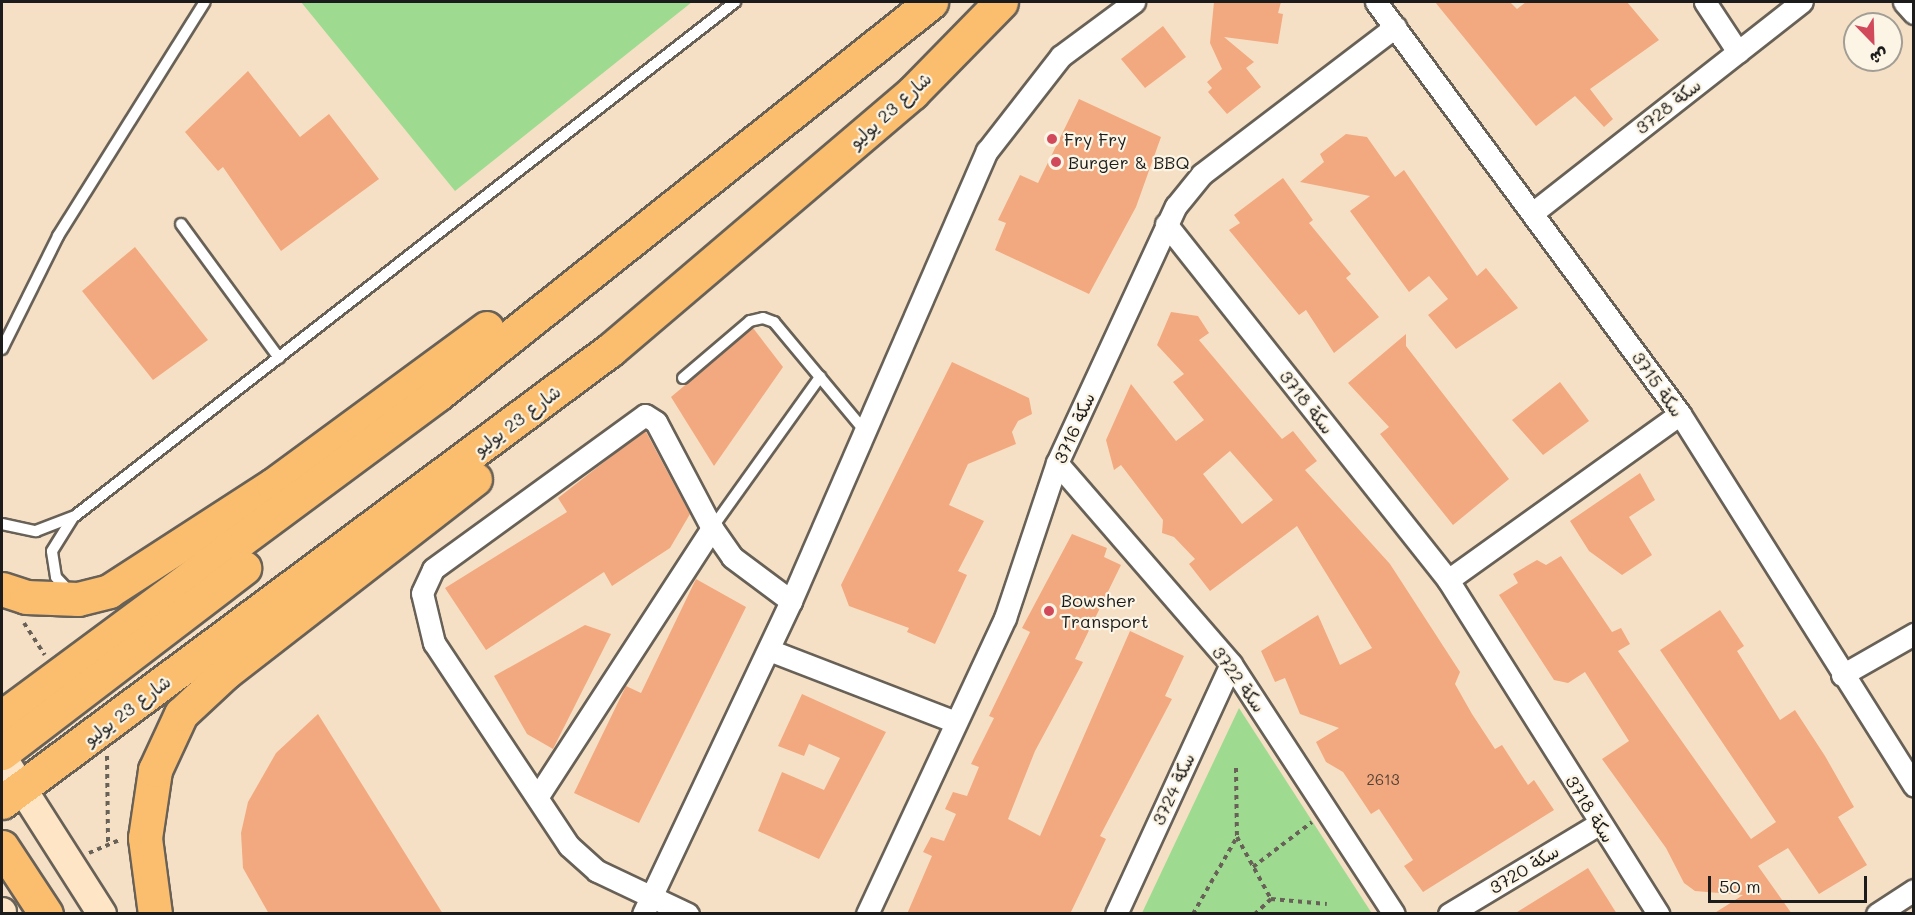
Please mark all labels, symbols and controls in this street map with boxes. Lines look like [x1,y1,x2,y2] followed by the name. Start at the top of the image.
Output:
[1843,12,1903,72] north arrow
[1867,44,1892,70] text: ش
[844,67,936,153] street label: شارع 23 يوليو
[1631,74,1705,138] street label: سكة 3728
[1064,128,1127,150] place label: Fry Fry
[1045,132,1059,146] marker: Fry Fry
[1068,151,1190,173] place label: Burger & BBQ
[1049,155,1063,169] marker: Burger & BBQ
[1628,347,1688,421] street label: سكة 3715
[1275,366,1339,438] street label: سكة 3718
[469,380,565,460] street label: شارع 23 يوليو
[1049,389,1099,467] street label: سكة 3716
[1061,590,1149,632] place label: Bowsher Transport
[1042,604,1056,618] marker: Bowsher Transport
[1208,642,1270,716] street label: سكة 3722
[79,670,175,750] street label: شارع 23 يوليو
[1147,750,1199,828] street label: سكة 3724
[1367,771,1399,789] house number: 2613
[1561,771,1619,847] street label: سكة 3718
[1485,840,1563,898] street label: سكة 3720
[1711,864,1870,902] scale bar
[1719,874,1761,898] text: 50 m

